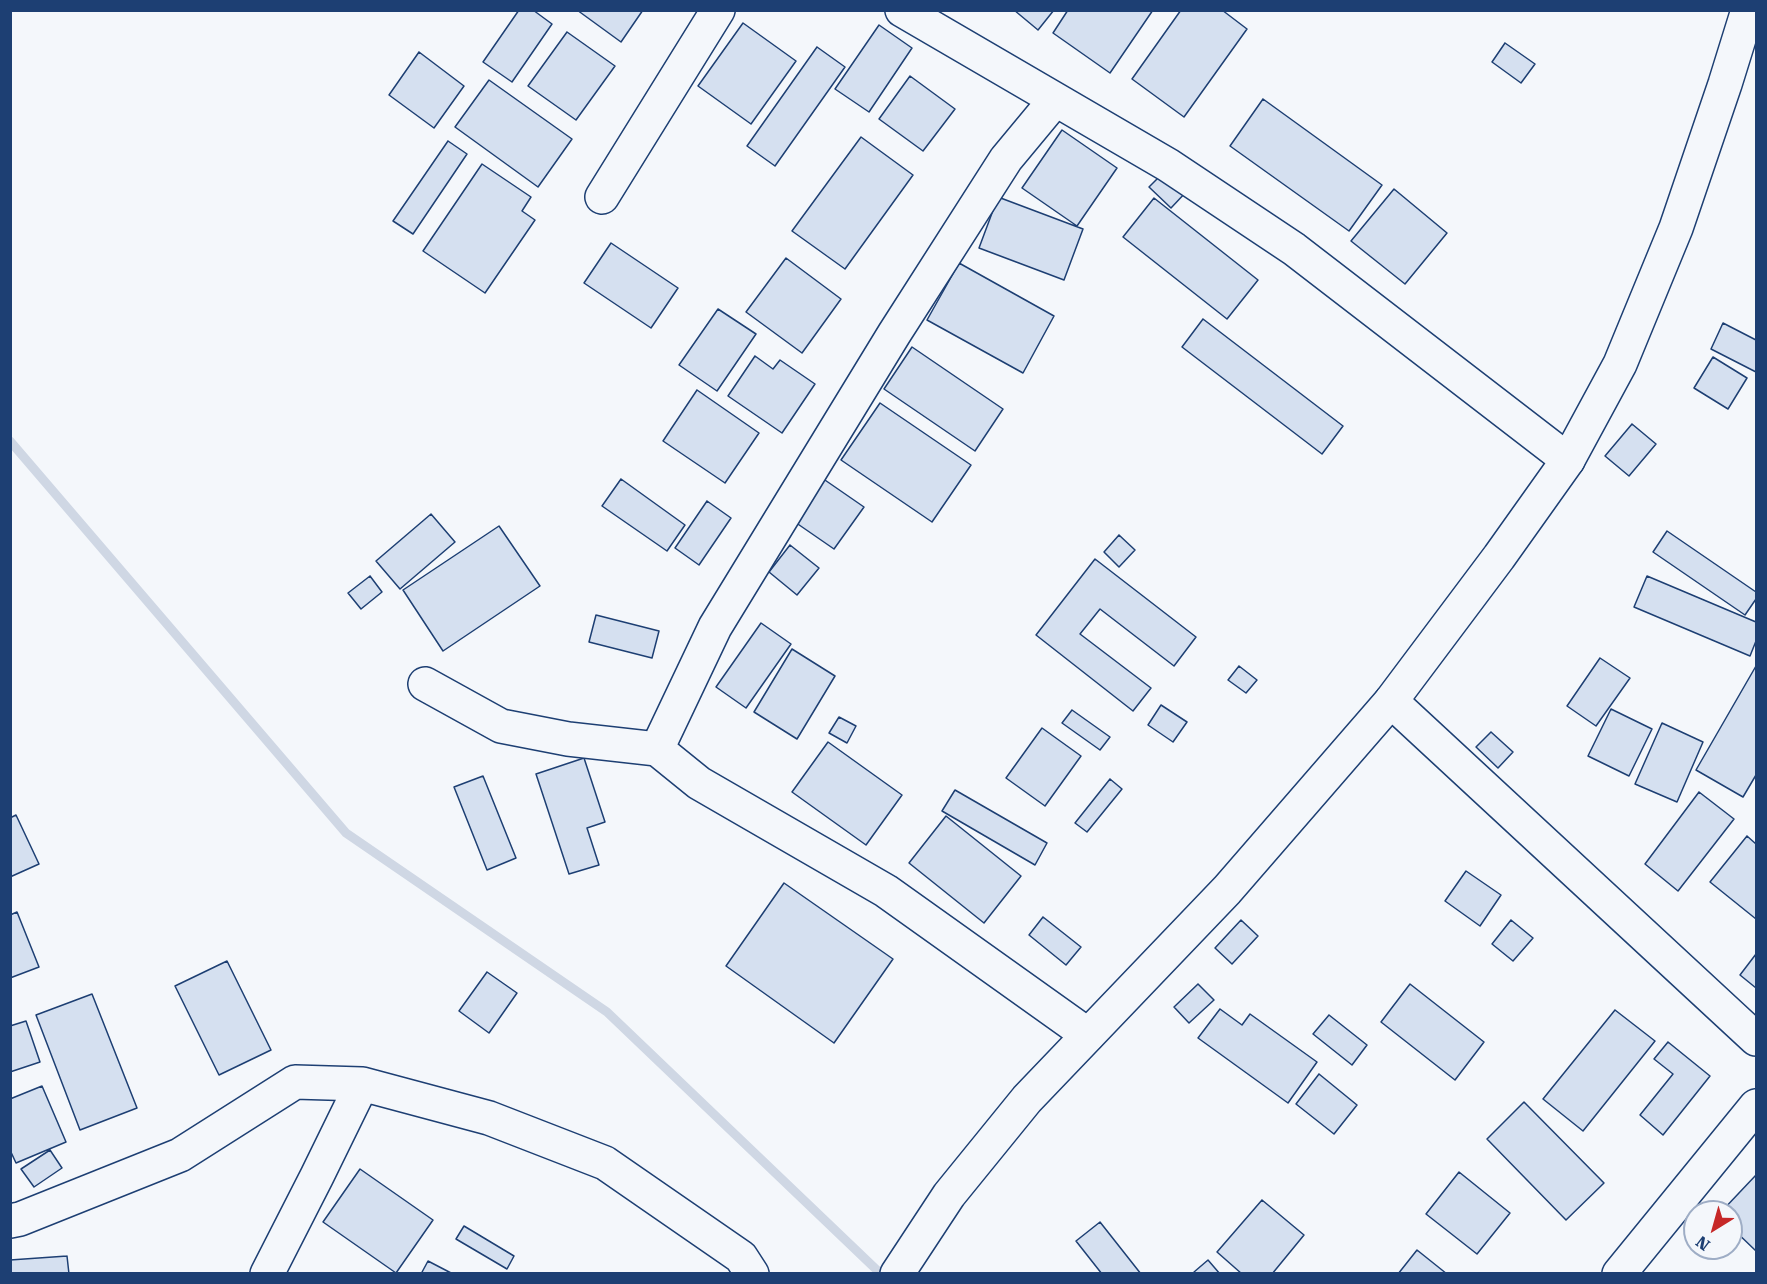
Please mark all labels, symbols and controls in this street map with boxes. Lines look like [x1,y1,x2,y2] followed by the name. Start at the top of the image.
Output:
[1683,1200,1743,1260] north arrow
[1692,1232,1714,1254] text: N

